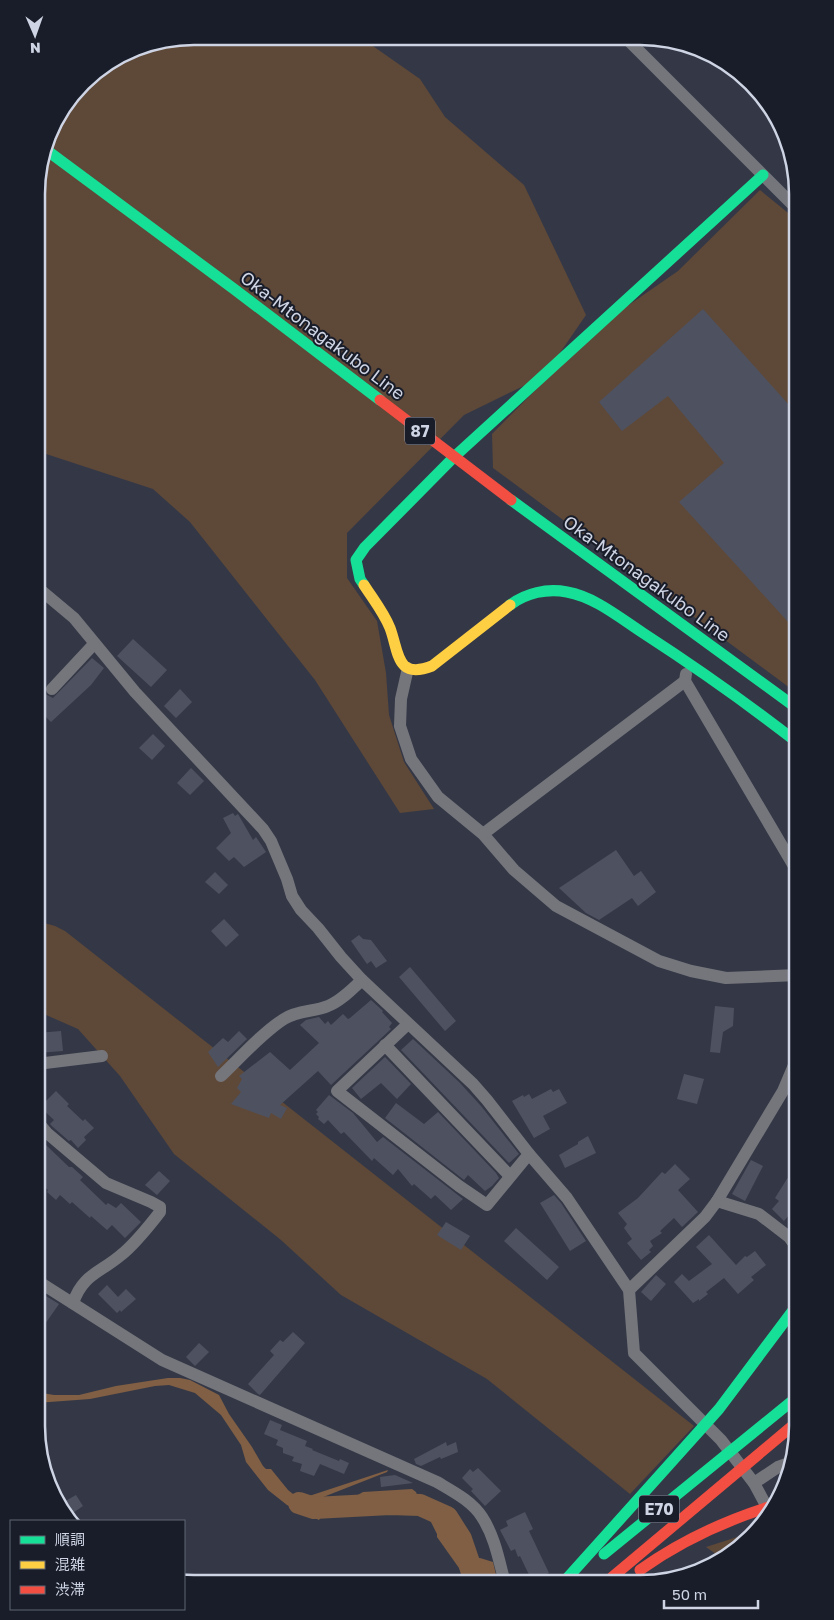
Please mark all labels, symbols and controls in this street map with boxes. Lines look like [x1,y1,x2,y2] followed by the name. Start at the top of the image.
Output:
[10,10,60,60] north arrow
[30,40,41,57] text: N
[236,266,410,404] street label: Oka-Mtonagakubo Line
[405,418,435,444] road number: 87
[560,510,734,646] street label: Oka-Mtonagakubo Line
[639,1496,679,1522] road number: E70
[10,1520,185,1610] legend
[55,1530,85,1548] text: 順調
[55,1555,85,1573] text: 混雑
[664,1578,758,1610] scale bar
[55,1580,85,1598] text: 渋滞
[672,1585,707,1603] text: 50 m

